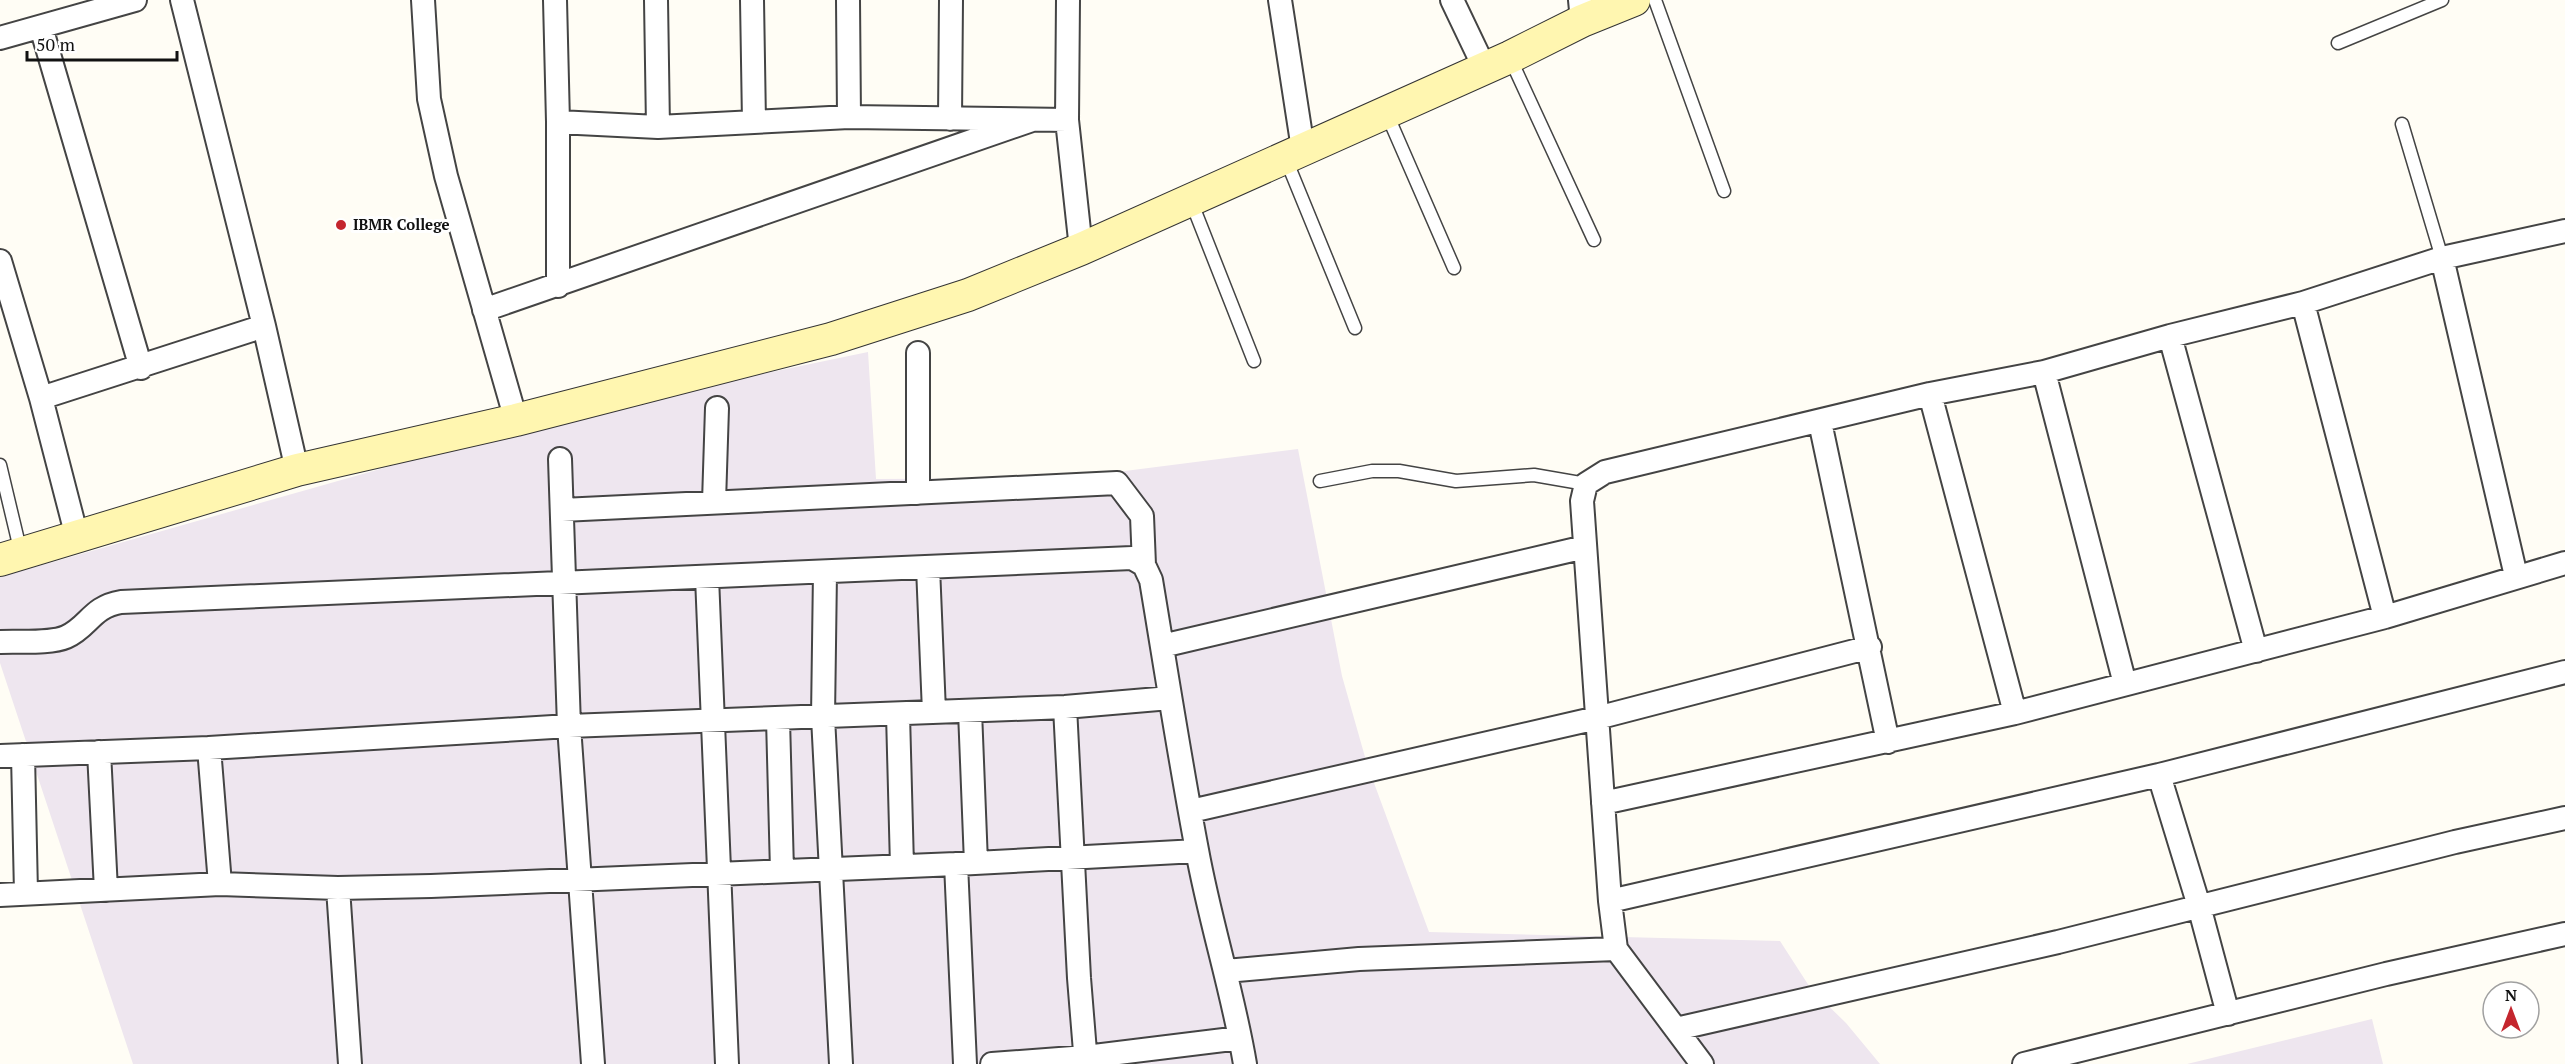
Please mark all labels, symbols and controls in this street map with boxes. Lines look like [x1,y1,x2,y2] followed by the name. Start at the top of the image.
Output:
[27,24,177,62] scale bar
[36,32,76,56] text: 50 m
[353,214,450,234] place label: IBMR College
[334,218,348,232] marker: IBMR College
[2481,980,2541,1040] north arrow
[2505,984,2517,1006] text: N

